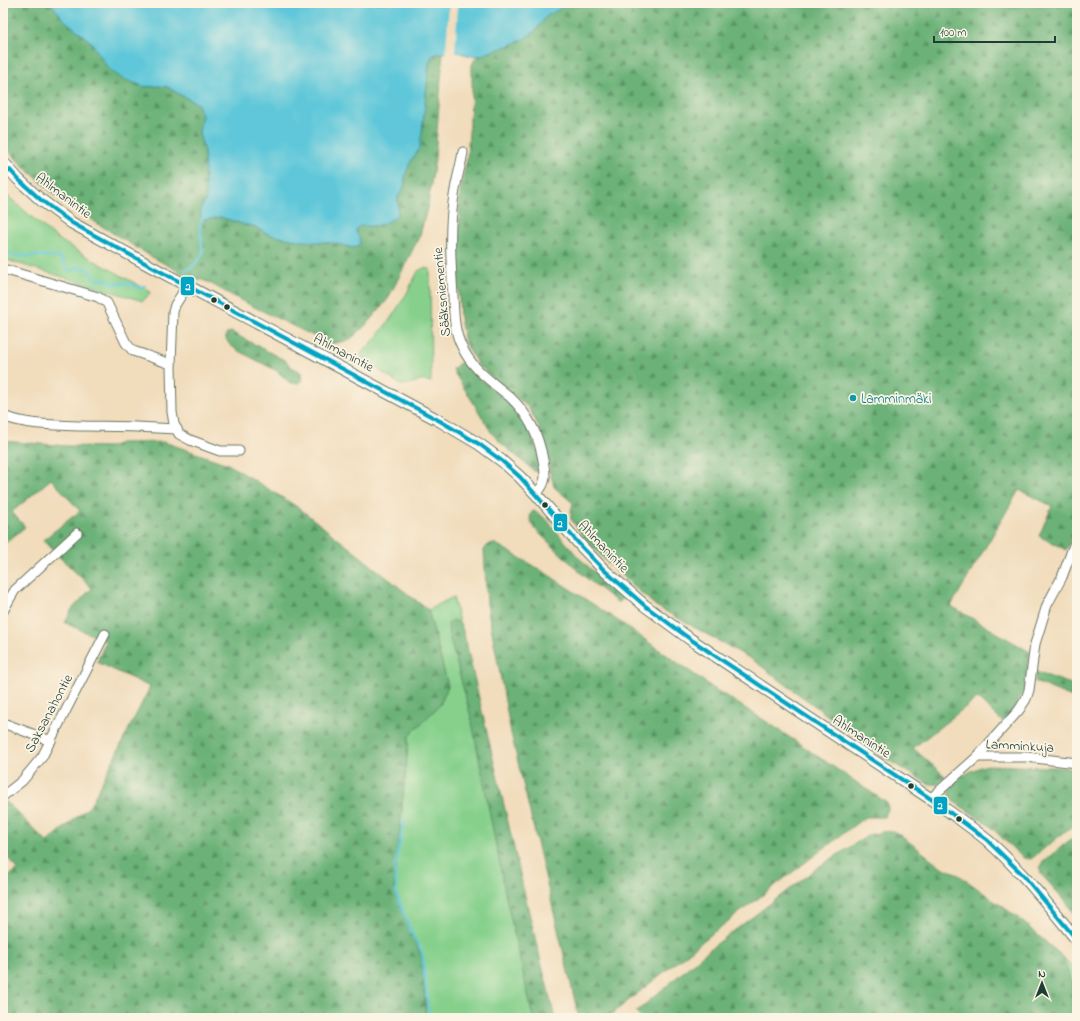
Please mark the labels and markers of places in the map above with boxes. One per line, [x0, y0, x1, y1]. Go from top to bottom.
unlabelled marker [209, 295, 219, 305]
unlabelled marker [222, 302, 232, 312]
place label: Lamminmäki [861, 389, 932, 410]
marker: Lamminmäki [848, 393, 858, 403]
unlabelled marker [540, 500, 550, 510]
unlabelled marker [906, 781, 916, 791]
unlabelled marker [954, 814, 964, 824]

